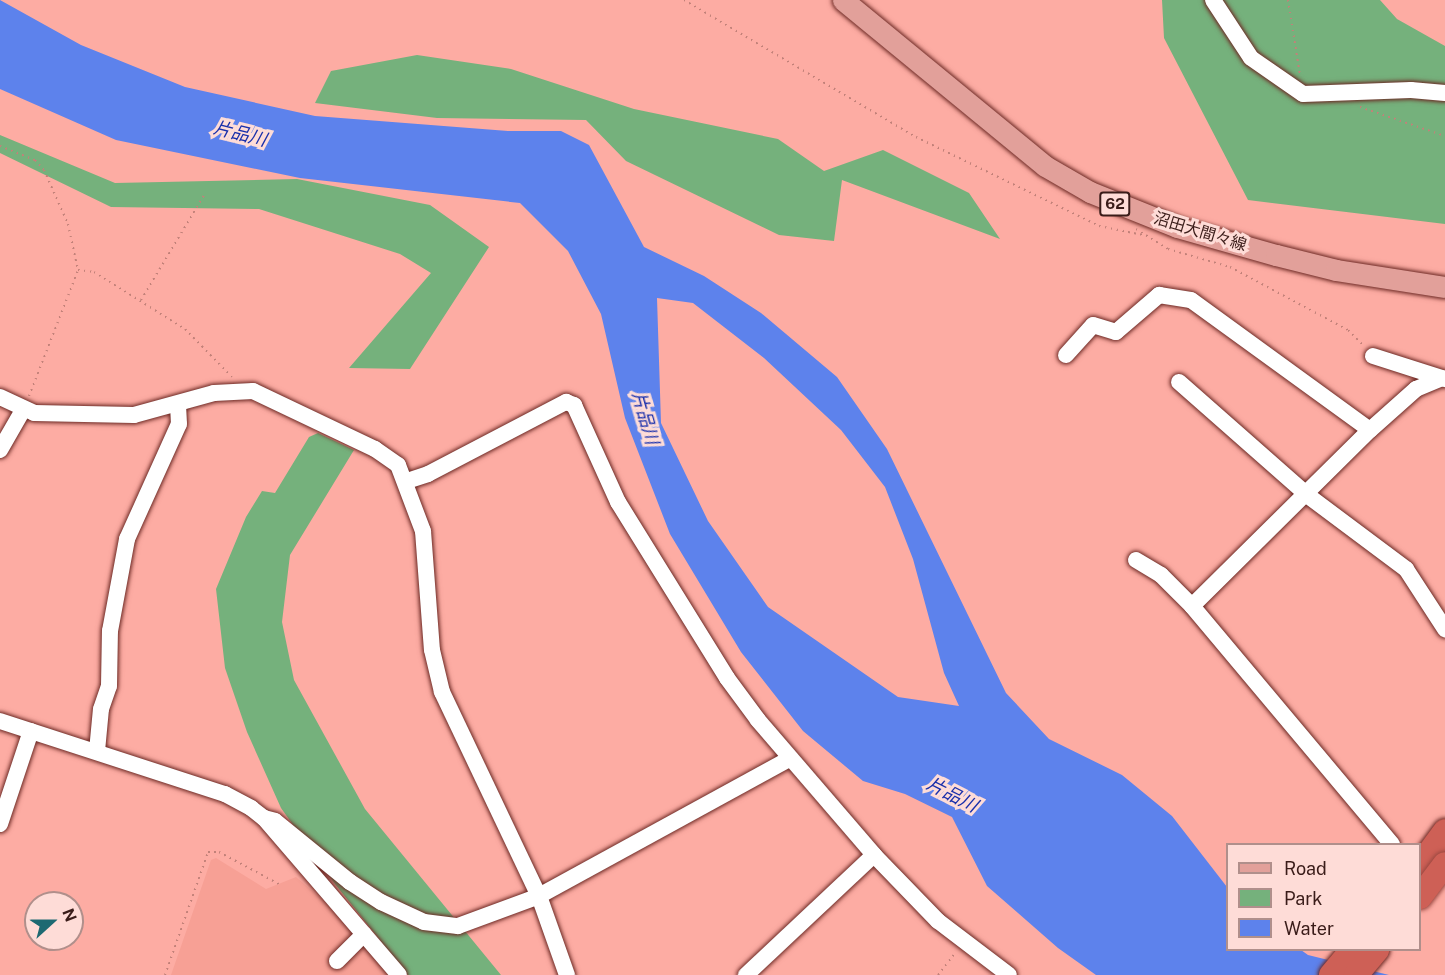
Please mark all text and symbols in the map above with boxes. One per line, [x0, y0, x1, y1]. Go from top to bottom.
water label: 片品川 [211, 117, 269, 151]
road number: 62 [1098, 192, 1132, 216]
street label: 沼田大間々線 [1151, 209, 1249, 255]
water label: 片品川 [627, 389, 663, 447]
water label: 片品川 [923, 773, 981, 817]
legend [1226, 843, 1421, 951]
text: Road [1284, 858, 1327, 879]
text: Park [1284, 888, 1322, 909]
north arrow [24, 891, 84, 951]
text: N [58, 906, 81, 924]
text: Water [1284, 918, 1334, 939]

